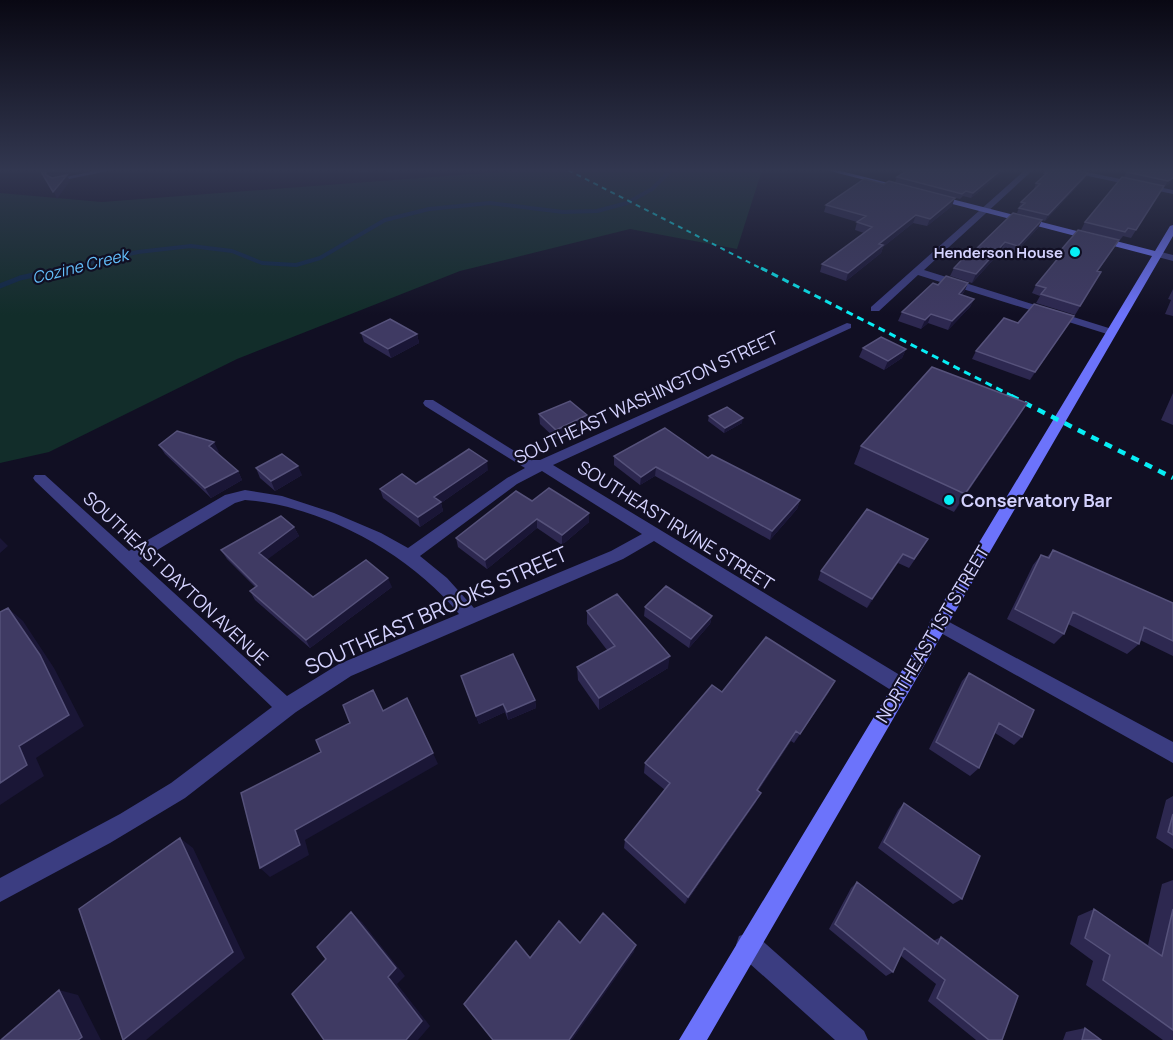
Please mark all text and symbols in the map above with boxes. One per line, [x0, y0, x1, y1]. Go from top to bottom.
place label: Henderson House [934, 242, 1063, 263]
water label: Cozine Creek [30, 243, 132, 289]
marker: Henderson House [1068, 245, 1082, 259]
street label: SOUTHEAST WASHINGTON STREET [510, 325, 782, 469]
street label: SOUTHEAST IRVINE STREET [573, 455, 779, 596]
street label: SOUTHEAST DAYTON AVENUE [78, 486, 274, 670]
place label: Conservatory Bar [961, 488, 1112, 512]
marker: Conservatory Bar [942, 493, 956, 507]
street label: SOUTHEAST BROOKS STREET [300, 539, 572, 681]
street label: NORTHEAST 1ST STREET [870, 541, 995, 727]

